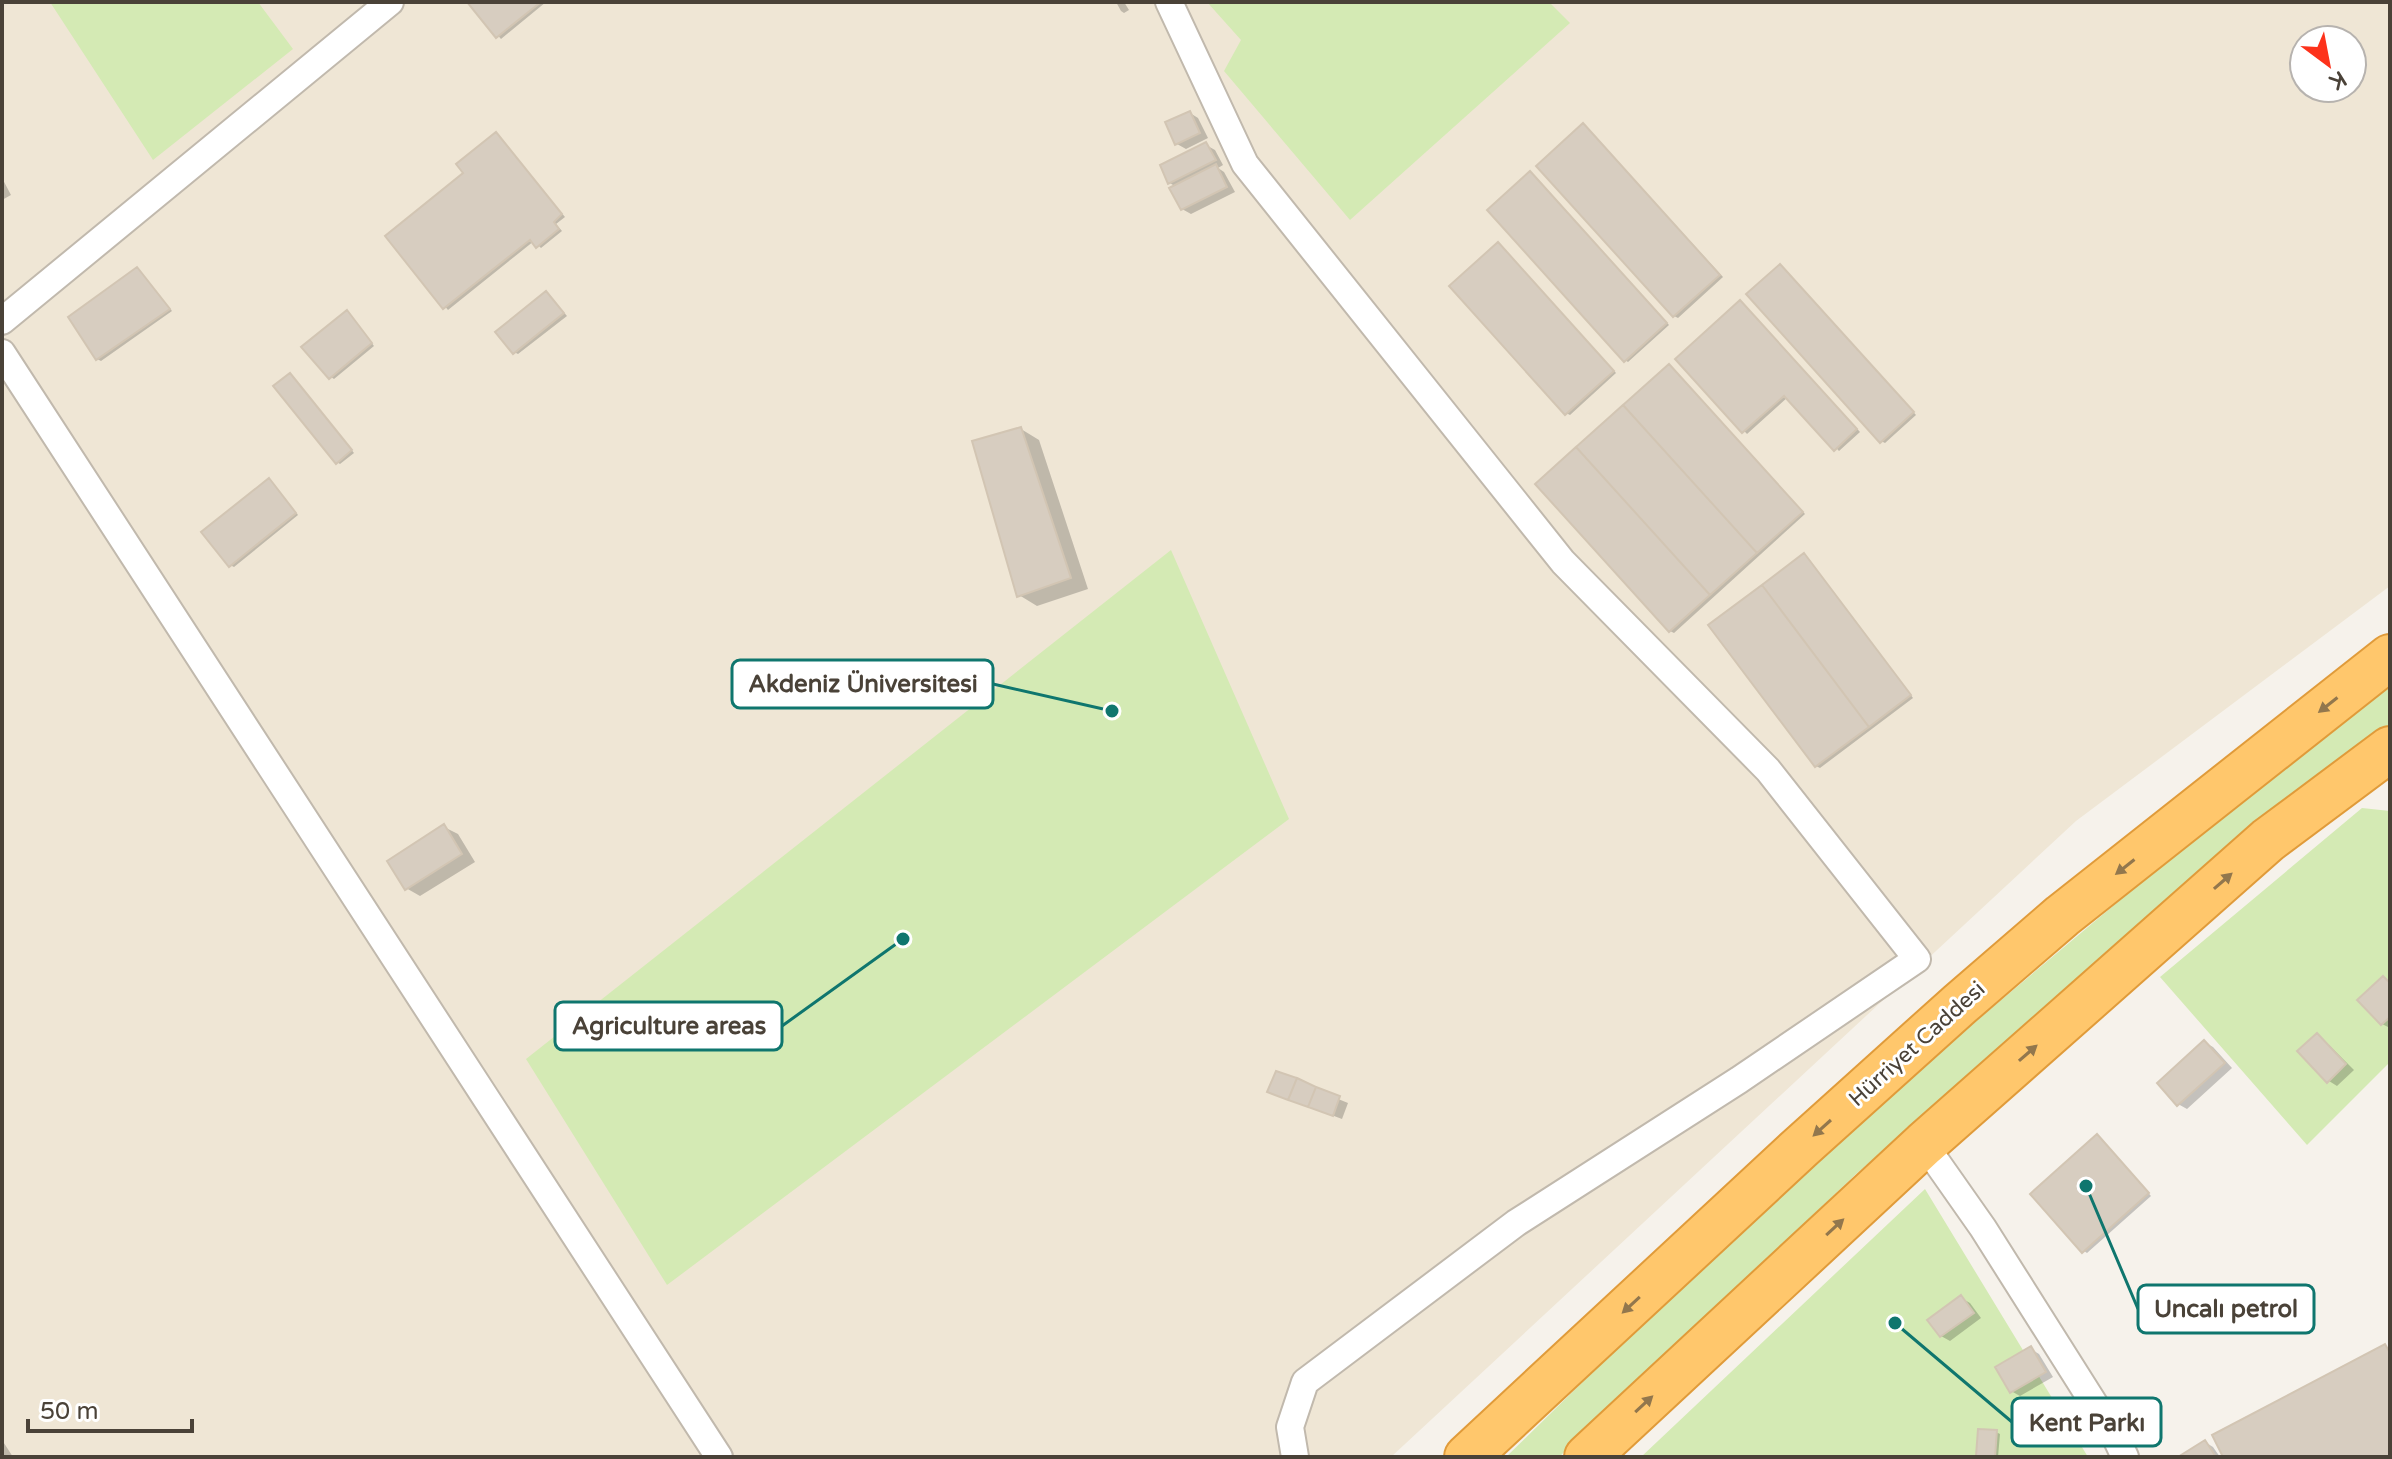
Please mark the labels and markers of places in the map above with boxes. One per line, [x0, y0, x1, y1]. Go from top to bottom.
callout: Akdeniz Üniversitesi [732, 660, 993, 708]
callout: Agriculture areas [555, 1002, 782, 1050]
callout: Uncalı petrol [2138, 1285, 2314, 1333]
callout: Kent Parkı [2012, 1398, 2161, 1446]

